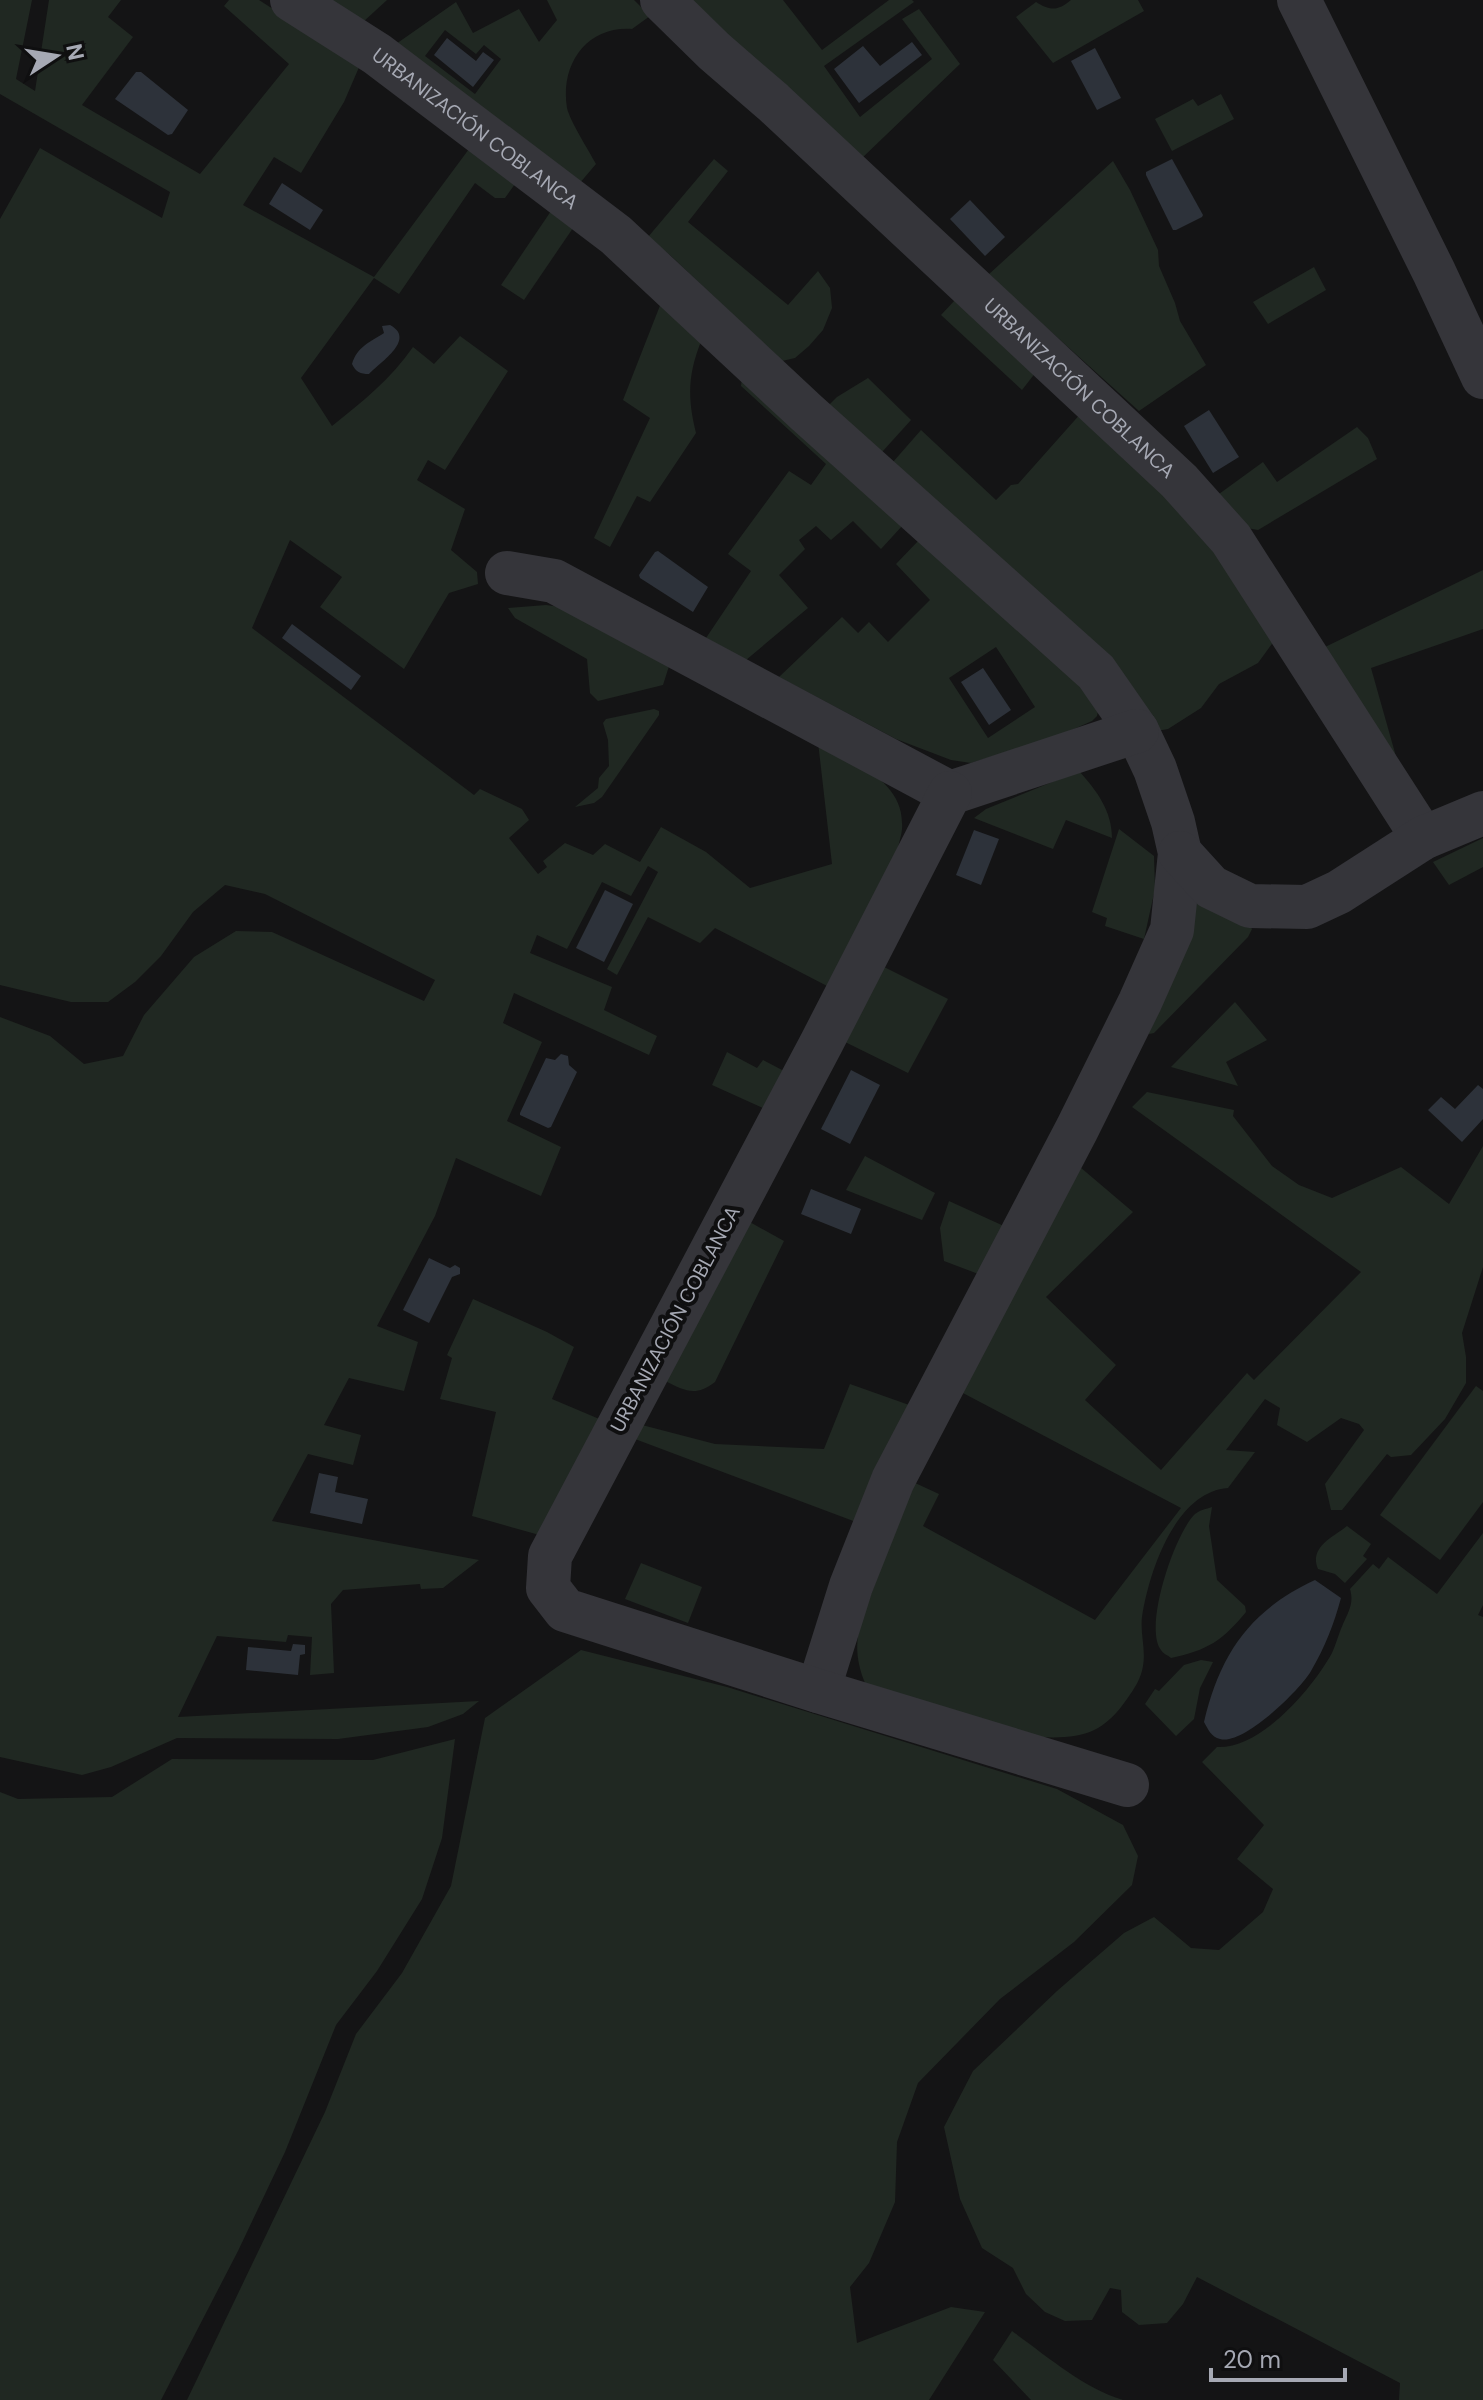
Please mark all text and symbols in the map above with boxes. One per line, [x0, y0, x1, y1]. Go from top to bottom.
north arrow [16, 16, 96, 96]
text: N [59, 41, 91, 63]
street label: URBANIZACIÓN COBLANCA [367, 42, 584, 215]
street label: URBANIZACIÓN COBLANCA [978, 292, 1181, 484]
street label: URBANIZACIÓN COBLANCA [604, 1202, 746, 1436]
scale bar [1211, 2332, 1345, 2382]
text: 20 m [1223, 2344, 1281, 2375]

